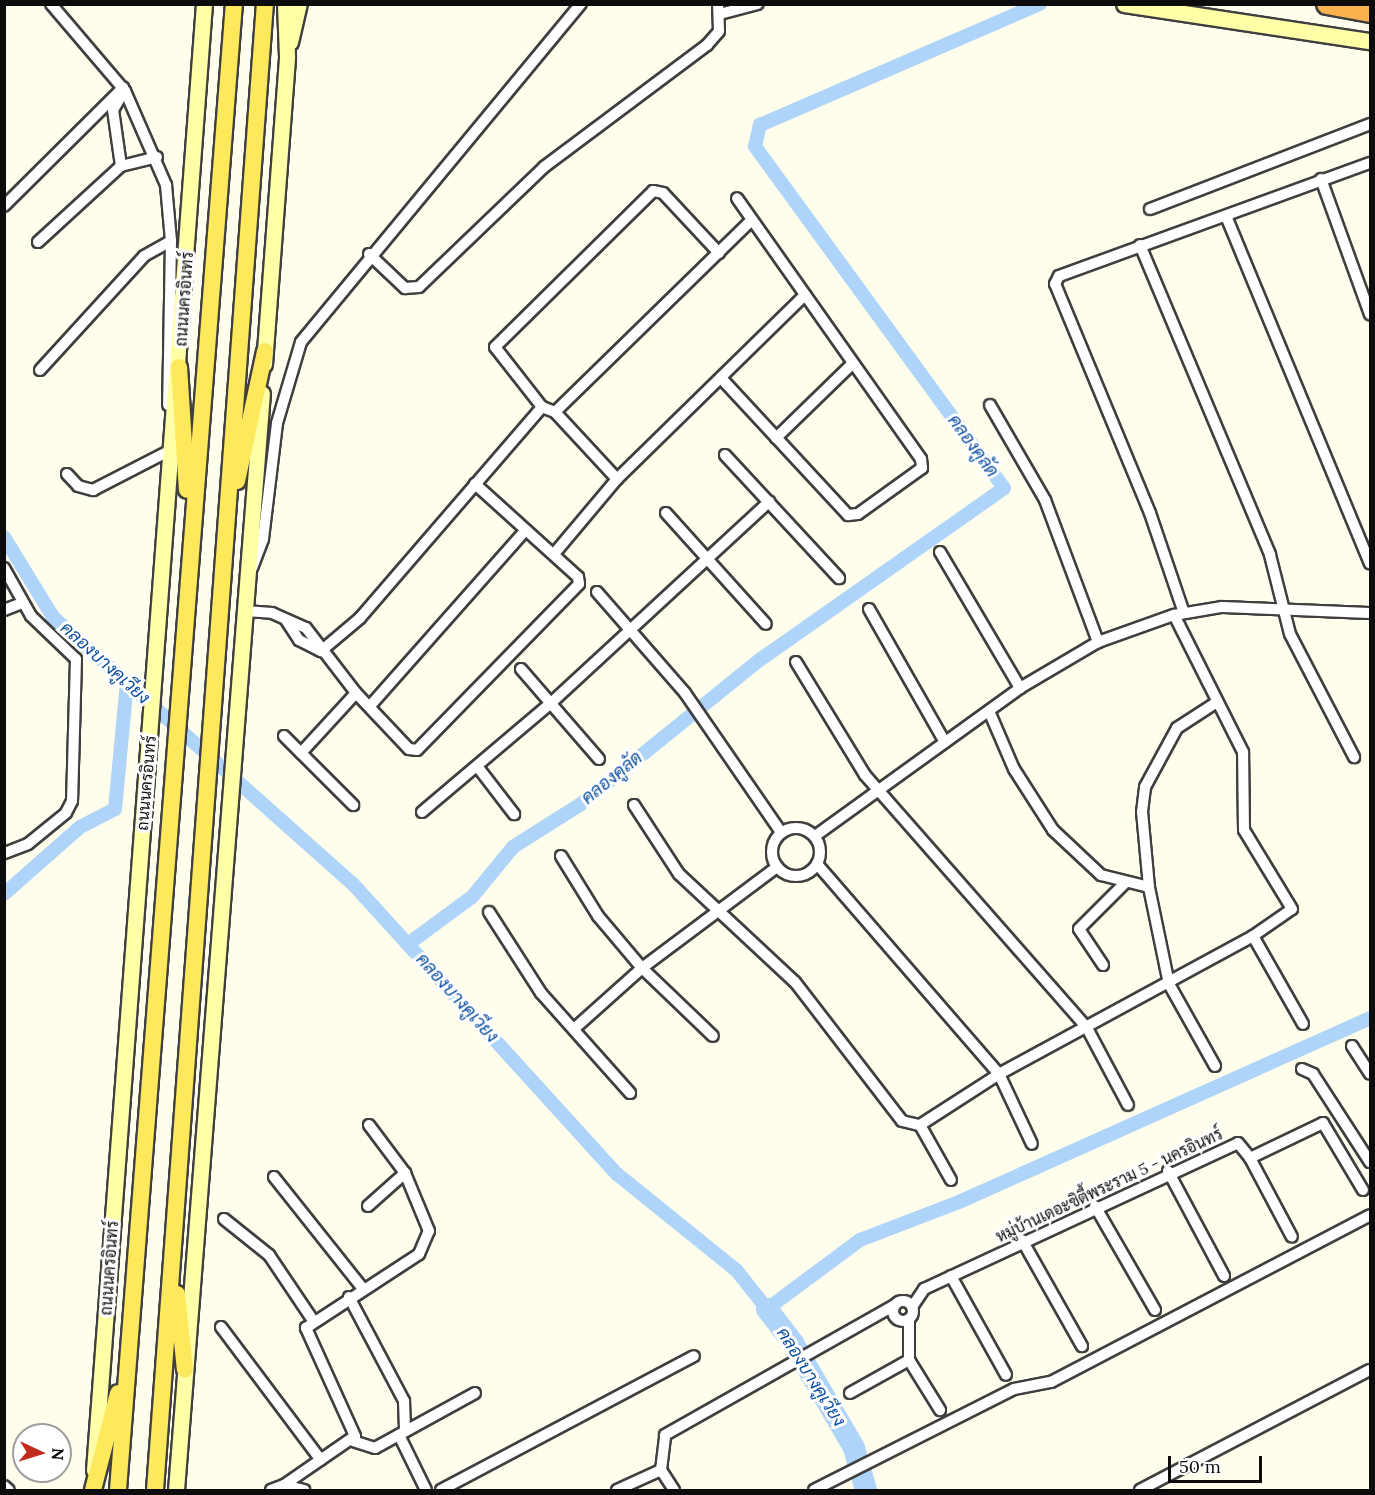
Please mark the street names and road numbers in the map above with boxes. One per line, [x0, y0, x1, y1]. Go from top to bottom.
street label: ถนนนครอินทร์ [171, 251, 197, 347]
street label: ถนนนครอินทร์ [132, 735, 160, 831]
street label: หมู่บ้านเดอะซิตี้พระราม 5 - นครอินทร์ [993, 1124, 1225, 1246]
street label: ถนนนครอินทร์ [96, 1220, 122, 1316]

